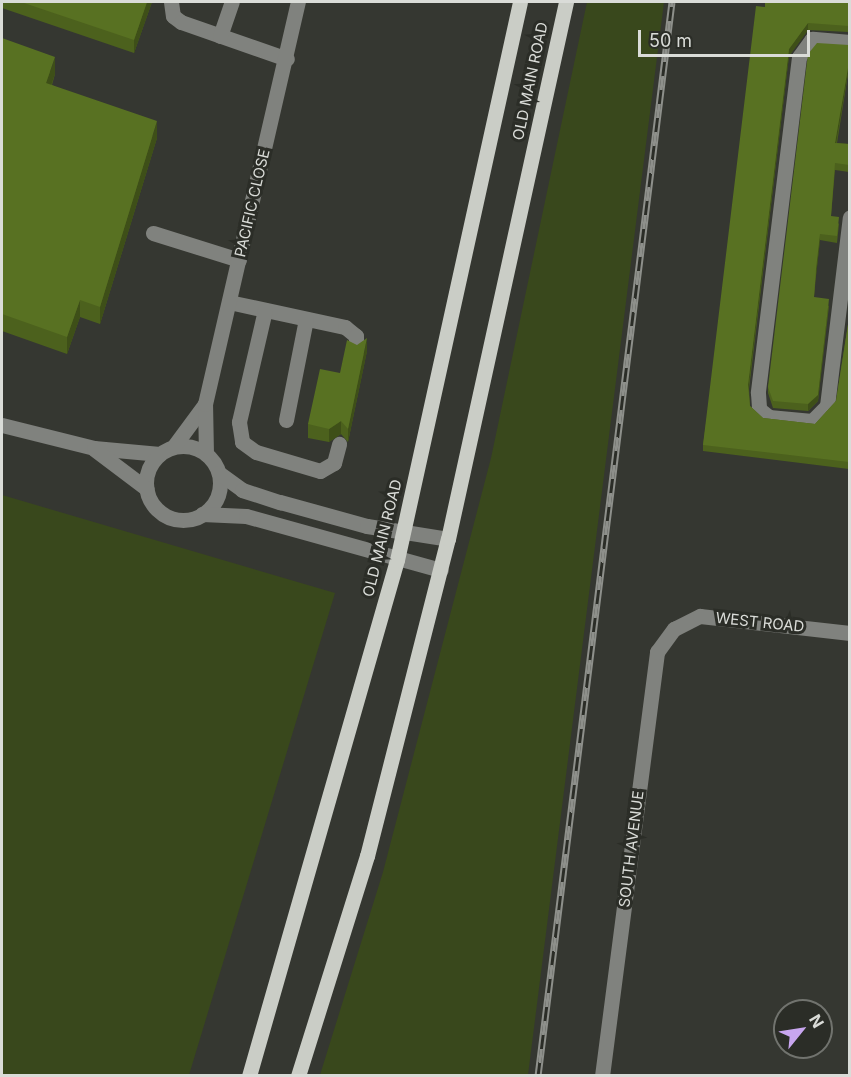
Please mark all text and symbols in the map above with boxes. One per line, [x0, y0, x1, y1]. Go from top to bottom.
scale bar [641, 18, 814, 56]
street label: OLD MAIN ROAD [509, 20, 551, 142]
text: 50 m [649, 30, 692, 51]
street label: PACIFIC CLOSE [231, 147, 273, 259]
street label: OLD MAIN ROAD [359, 477, 405, 599]
street label: WEST ROAD [715, 608, 805, 636]
street label: SOUTH AVENUE [615, 790, 647, 908]
north arrow [773, 999, 833, 1059]
text: N [805, 1011, 829, 1031]

